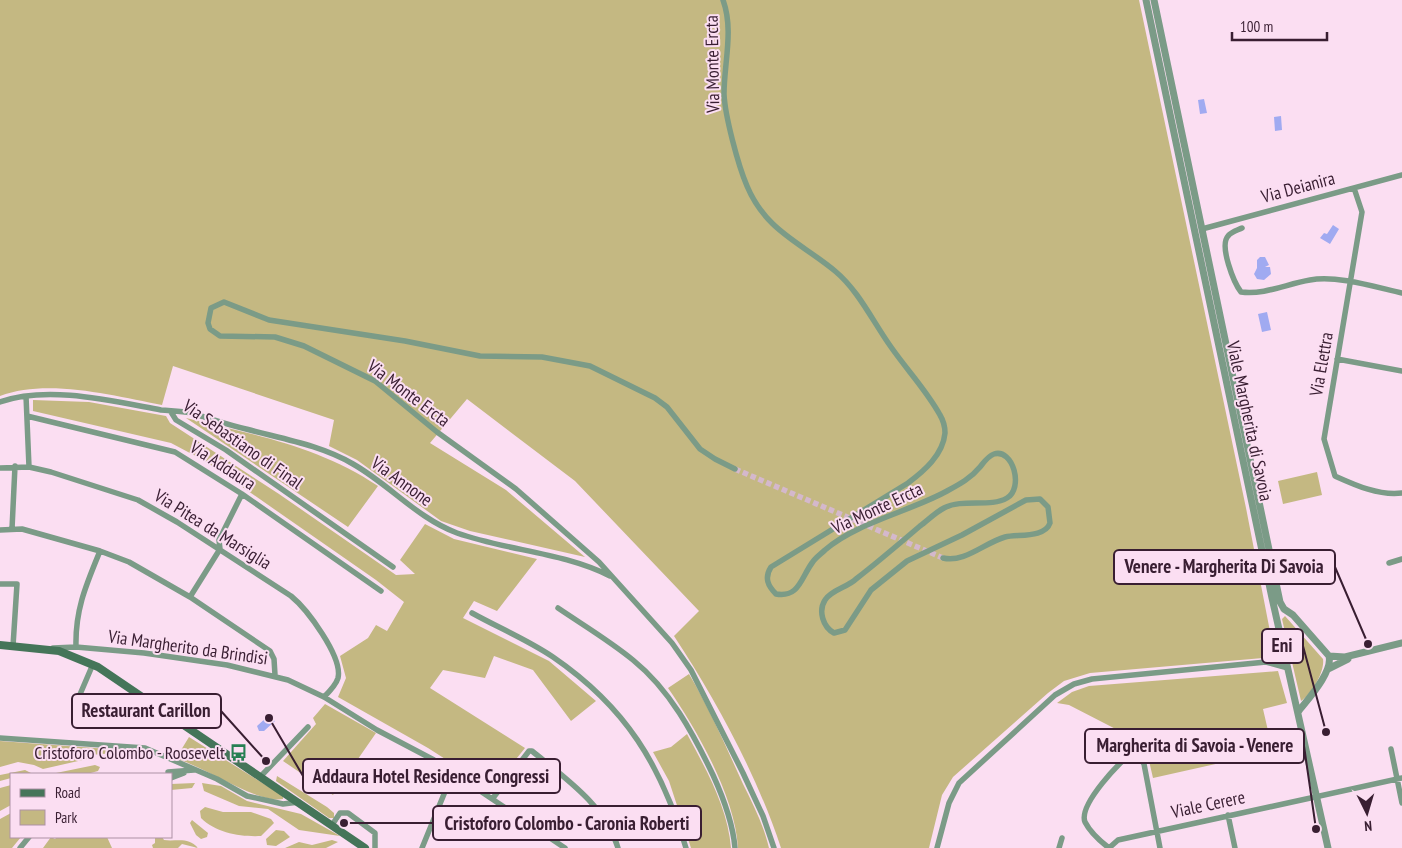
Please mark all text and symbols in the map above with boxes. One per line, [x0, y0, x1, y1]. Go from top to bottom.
scale bar [1232, 10, 1327, 42]
street label: Via Monte Ercta [700, 15, 724, 114]
text: 100 m [1240, 17, 1273, 36]
street label: Via Deianira [1258, 166, 1337, 208]
street label: Via Elettra [1304, 330, 1338, 399]
street label: Viale Margherita di Savoia [1222, 338, 1278, 503]
street label: Via Monte Ercta [362, 354, 455, 432]
street label: Via Sebastiano di Final [178, 394, 308, 494]
street label: Via Addaura [185, 435, 260, 495]
street label: Via Annone [366, 450, 437, 511]
street label: Via Monte Ercta [827, 477, 926, 539]
street label: Via Pitea da Marsiglia [149, 483, 276, 574]
callout: Venere - Margherita Di Savoia [1114, 550, 1335, 584]
text: Venere - Margherita Di Savoia [1123, 554, 1324, 578]
street label: Via Margherito da Brindisi [106, 624, 269, 670]
callout: Eni [1262, 629, 1303, 663]
text: Eni [1272, 633, 1292, 657]
callout: Restaurant Carillon [72, 694, 221, 728]
text: Restaurant Carillon [81, 698, 211, 722]
callout: Margherita di Savoia - Venere [1085, 729, 1304, 763]
text: Margherita di Savoia - Venere [1097, 733, 1293, 757]
place label: Cristoforo Colombo - Roosevelt [34, 741, 225, 764]
bus stop icon: Cristoforo Colombo - Roosevelt [229, 742, 249, 762]
callout: Addaura Hotel Residence Congressi [303, 759, 560, 793]
text: Addaura Hotel Residence Congressi [312, 764, 549, 788]
legend [10, 773, 172, 838]
text: Road [55, 783, 81, 802]
street label: Viale Cerere [1168, 785, 1247, 823]
north arrow [1342, 788, 1392, 838]
callout: Cristoforo Colombo - Caronia Roberti [433, 806, 701, 840]
text: Park [55, 808, 77, 827]
text: Cristoforo Colombo - Caronia Roberti [445, 811, 689, 835]
text: N [1364, 817, 1373, 835]

